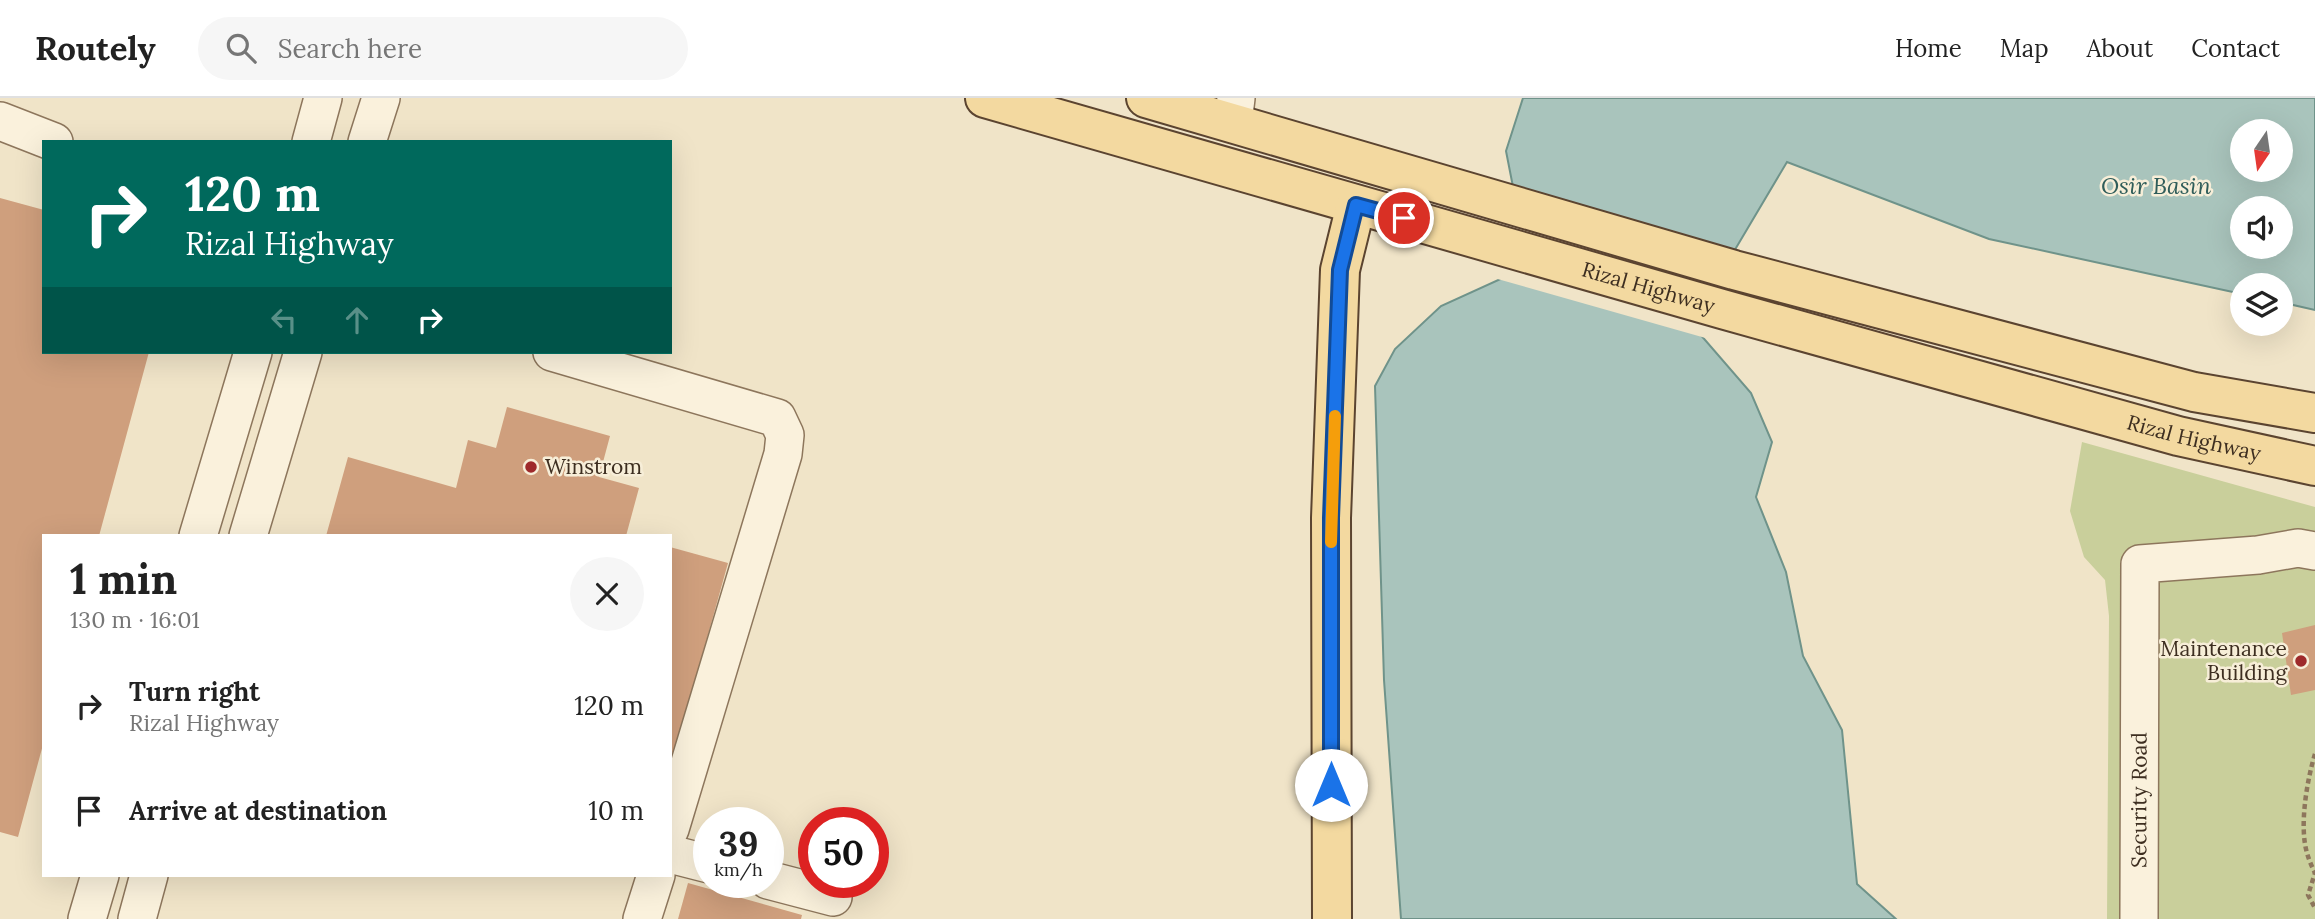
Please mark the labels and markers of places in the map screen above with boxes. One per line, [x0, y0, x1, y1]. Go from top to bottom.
pin [1374, 188, 1434, 248]
place label: Winstrom [545, 453, 642, 480]
marker: Winstrom [523, 459, 539, 475]
place label: Maintenance Building [2160, 635, 2287, 686]
marker: Maintenance Building [2293, 653, 2309, 669]

